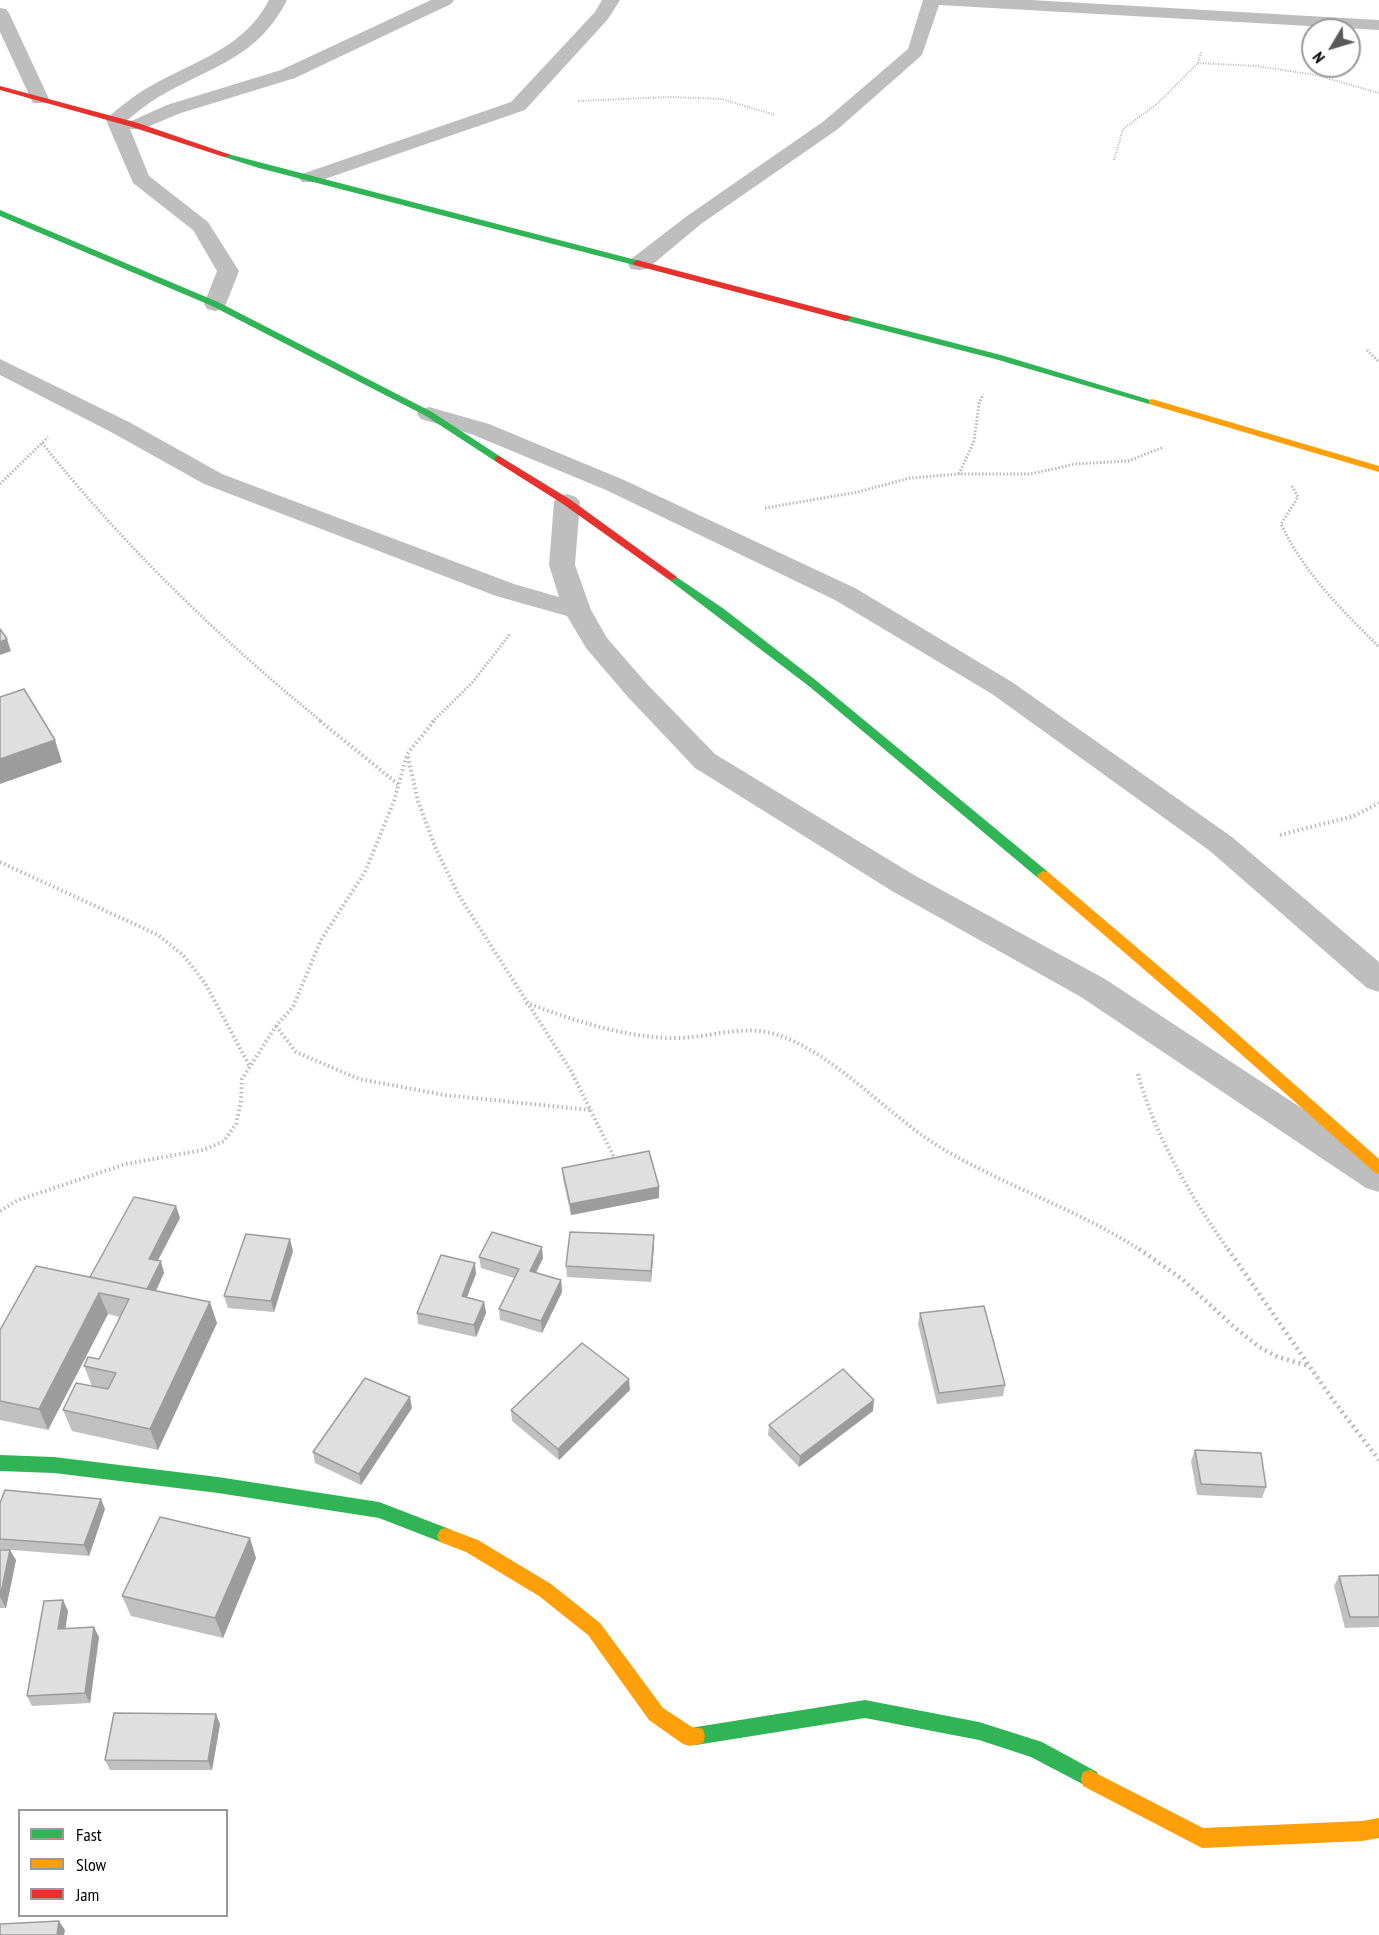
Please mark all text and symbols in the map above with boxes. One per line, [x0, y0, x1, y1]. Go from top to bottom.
north arrow [1301, 18, 1361, 78]
text: N [1308, 48, 1329, 67]
legend [18, 1809, 228, 1917]
text: Fast [76, 1823, 102, 1846]
text: Slow [76, 1853, 106, 1876]
text: Jam [76, 1883, 99, 1906]

